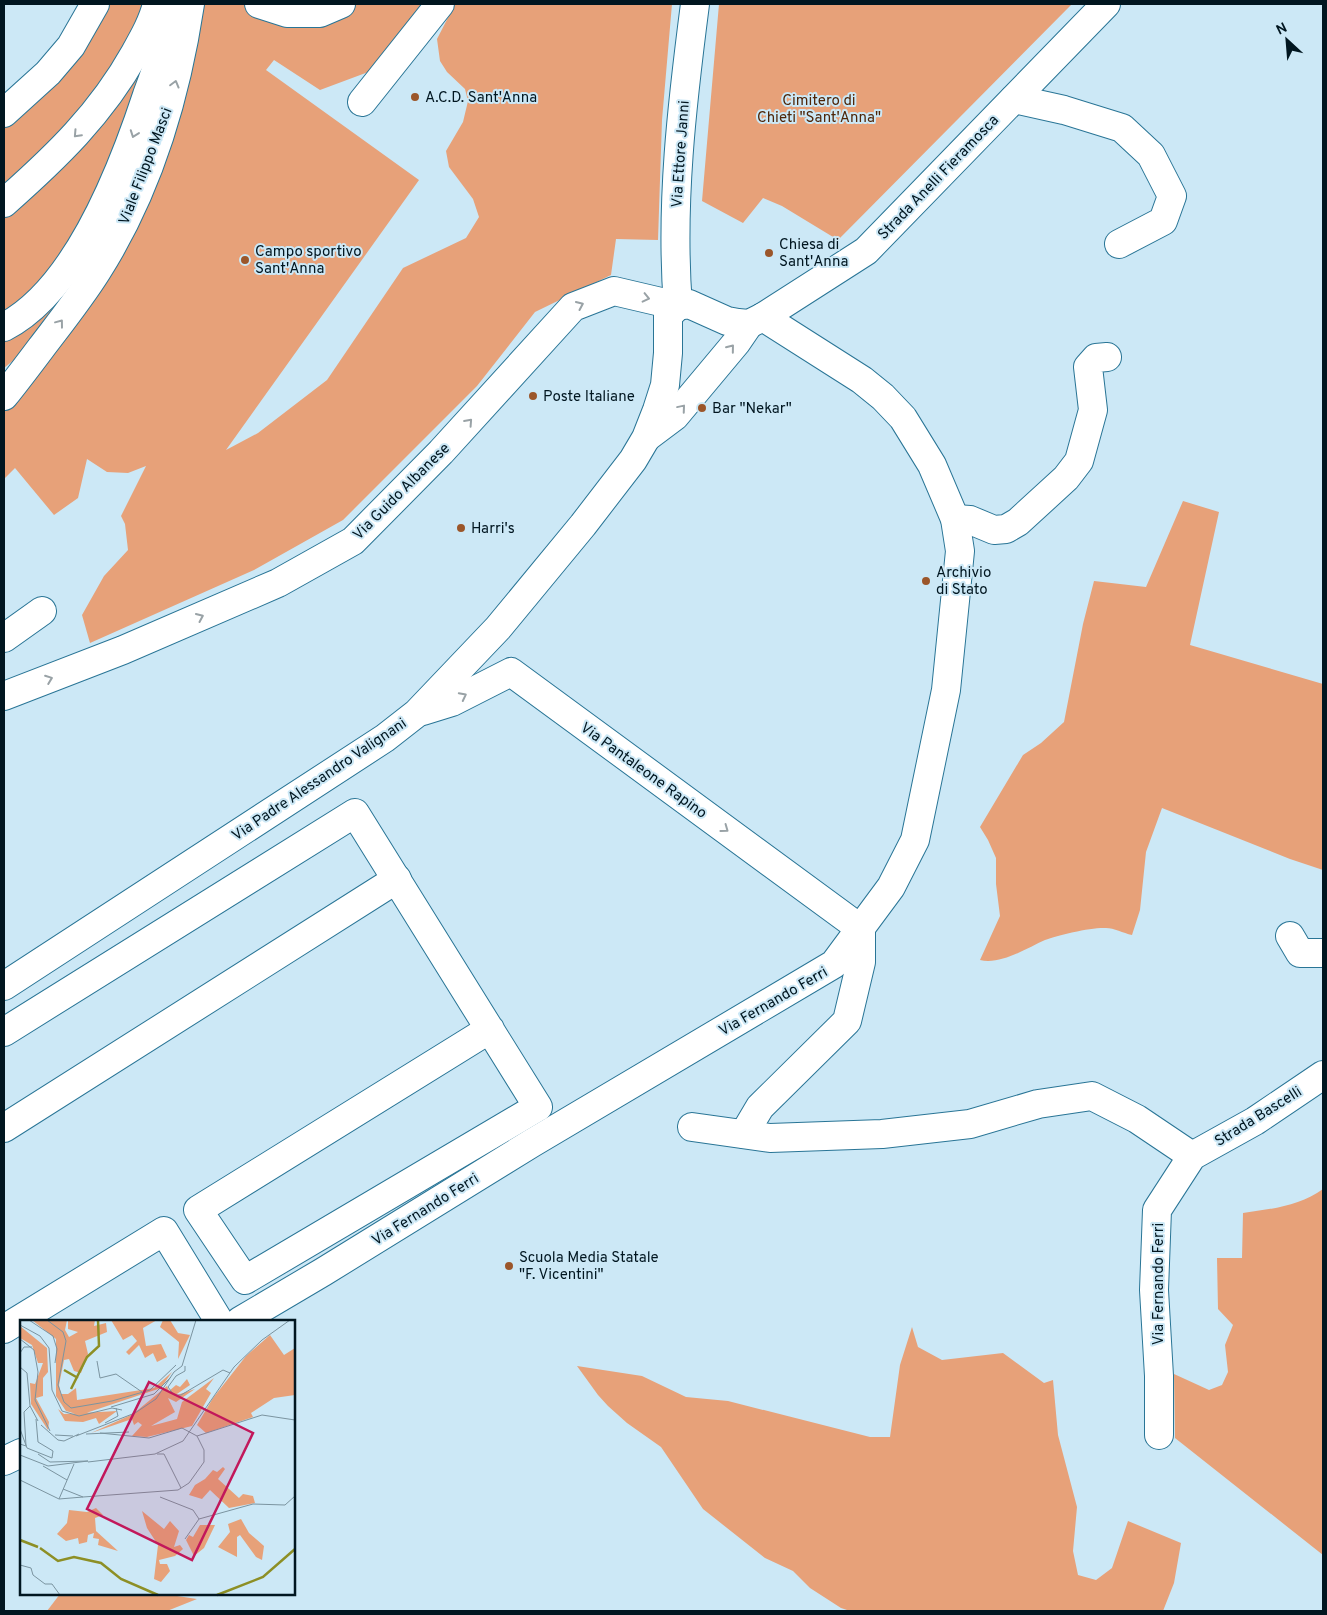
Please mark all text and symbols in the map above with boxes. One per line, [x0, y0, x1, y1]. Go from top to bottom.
north arrow [1262, 15, 1312, 65]
text: N [1274, 20, 1290, 40]
one-way arrow [169, 80, 180, 89]
place label: A.C.D. Sant'Anna [425, 89, 537, 108]
marker: A.C.D. Sant'Anna [409, 91, 421, 103]
park label: Cimitero di Chieti "Sant'Anna" [757, 92, 881, 128]
street label: Via Ettore Janni [668, 100, 695, 208]
street label: Viale Filippo Masci [115, 105, 177, 228]
street label: Strada Anelli Fieramosca [874, 112, 1004, 244]
one-way arrow [74, 128, 83, 137]
one-way arrow [130, 130, 140, 138]
place label: Chiesa di Sant'Anna [779, 236, 848, 272]
place label: Campo sportivo Sant'Anna [255, 243, 362, 279]
marker: Chiesa di Sant'Anna [763, 247, 775, 259]
marker: Campo sportivo Sant'Anna [239, 254, 251, 266]
one-way arrow [642, 292, 650, 303]
one-way arrow [575, 300, 584, 311]
one-way arrow [54, 319, 63, 329]
one-way arrow [726, 345, 735, 354]
place label: Poste Italiane [543, 388, 635, 407]
marker: Poste Italiane [527, 390, 539, 402]
place label: Bar "Nekar" [712, 400, 792, 419]
marker: Bar "Nekar" [696, 402, 708, 414]
one-way arrow [676, 405, 685, 414]
one-way arrow [463, 418, 472, 427]
street label: Via Guido Albanese [349, 439, 455, 545]
place label: Harri's [471, 520, 515, 539]
marker: Harri's [455, 522, 467, 534]
place label: Archivio di Stato [936, 564, 991, 600]
marker: Archivio di Stato [920, 575, 932, 587]
one-way arrow [195, 613, 204, 623]
one-way arrow [44, 675, 53, 685]
one-way arrow [457, 692, 466, 702]
street label: Via Padre Alessandro Valignani [229, 715, 411, 846]
street label: Via Pantaleone Rapino [576, 719, 710, 824]
one-way arrow [719, 823, 729, 832]
street label: Via Fernando Ferri [716, 963, 832, 1041]
street label: Strada Bascelli [1212, 1083, 1306, 1152]
street label: Via Fernando Ferri [369, 1170, 483, 1251]
street label: Via Fernando Ferri [1150, 1223, 1169, 1345]
place label: Scuola Media Statale "F. Vicentini" [519, 1249, 659, 1285]
marker: Scuola Media Statale "F. Vicentini" [503, 1260, 515, 1272]
inset map [20, 1320, 295, 1595]

